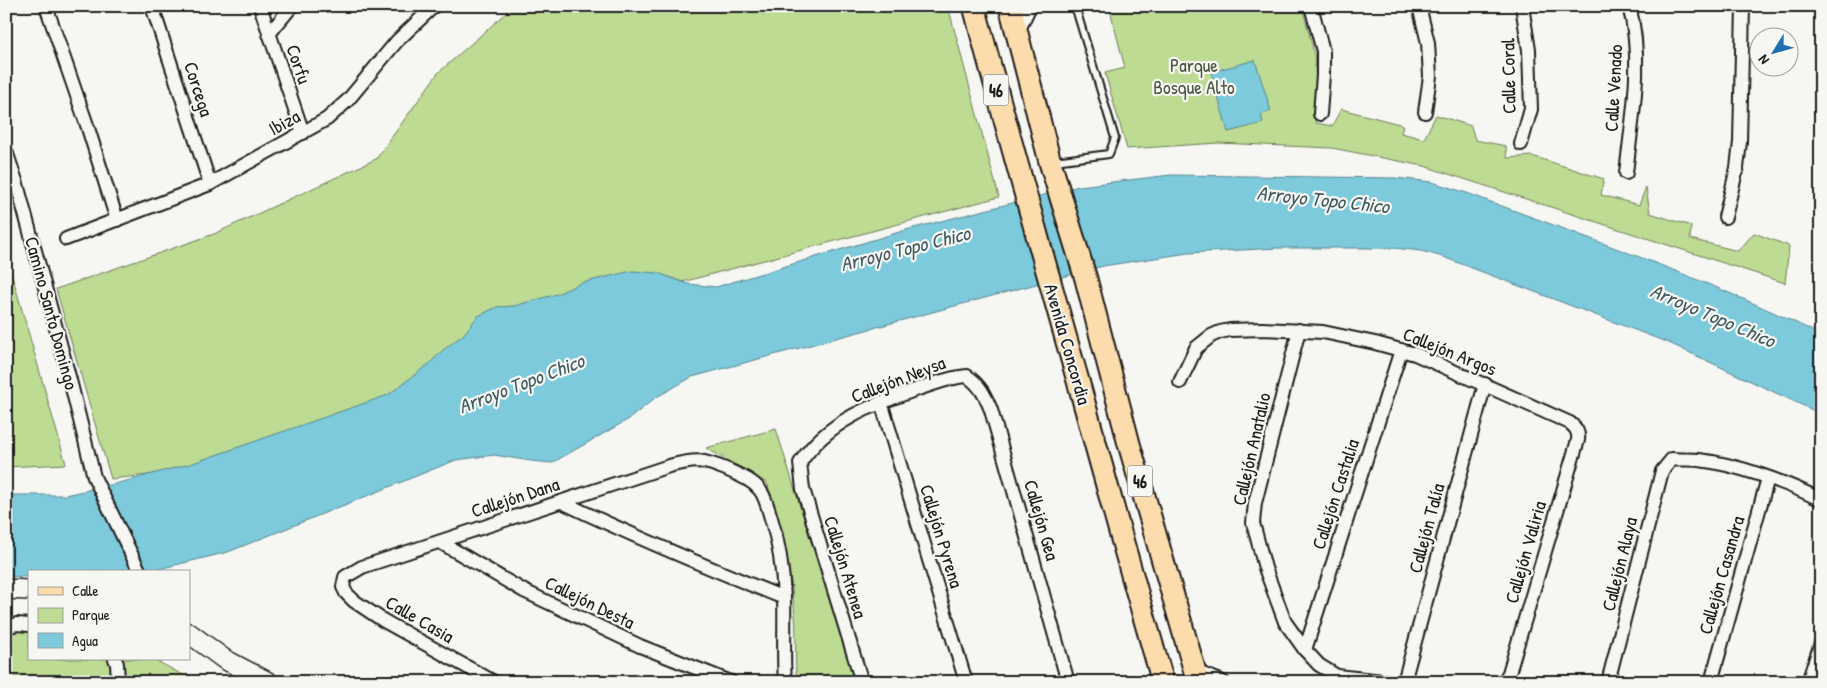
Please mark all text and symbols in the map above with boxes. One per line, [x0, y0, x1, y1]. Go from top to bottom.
north arrow [1750, 28, 1800, 78]
street label: Calle Coral [1494, 37, 1522, 114]
street label: Corfu [280, 41, 318, 87]
street label: Calle Venado [1598, 43, 1628, 132]
text: N [1753, 51, 1773, 69]
park label: Parque Bosque Alto [1153, 52, 1235, 100]
street label: Corcega [178, 58, 220, 120]
road number: 46 [984, 74, 1008, 106]
street label: Ibiza [264, 103, 305, 141]
water label: Arroyo Topo Chico [1256, 179, 1392, 221]
water label: Arroyo Topo Chico [837, 218, 975, 278]
street label: Camino Santo Domingo [19, 234, 85, 393]
water label: Arroyo Topo Chico [1646, 277, 1781, 355]
street label: Avenida Concordia [1038, 281, 1098, 408]
street label: Callejón Argos [1399, 320, 1501, 382]
water label: Arroyo Topo Chico [454, 346, 590, 420]
street label: Callejón Neysa [847, 349, 949, 409]
street label: Callejón Anatalio [1225, 390, 1277, 508]
street label: Callejón Castalia [1305, 435, 1365, 553]
road number: 46 [1128, 466, 1152, 496]
street label: Callejón Dana [468, 470, 563, 523]
street label: Callejón Gea [1018, 477, 1066, 564]
street label: Callejón Talía [1402, 480, 1451, 576]
street label: Callejón Pyrena [914, 481, 970, 591]
street label: Callejón Valiria [1498, 497, 1552, 606]
street label: Callejón Casandra [1692, 512, 1750, 637]
street label: Callejón Atenea [818, 513, 874, 622]
street label: Callejón Alaya [1595, 514, 1643, 614]
street label: Callejón Desta [541, 569, 640, 635]
legend [28, 570, 190, 660]
text: Calle [72, 580, 99, 601]
street label: Calle Casia [381, 589, 459, 649]
text: Parque [72, 604, 110, 625]
text: Agua [72, 630, 98, 651]

